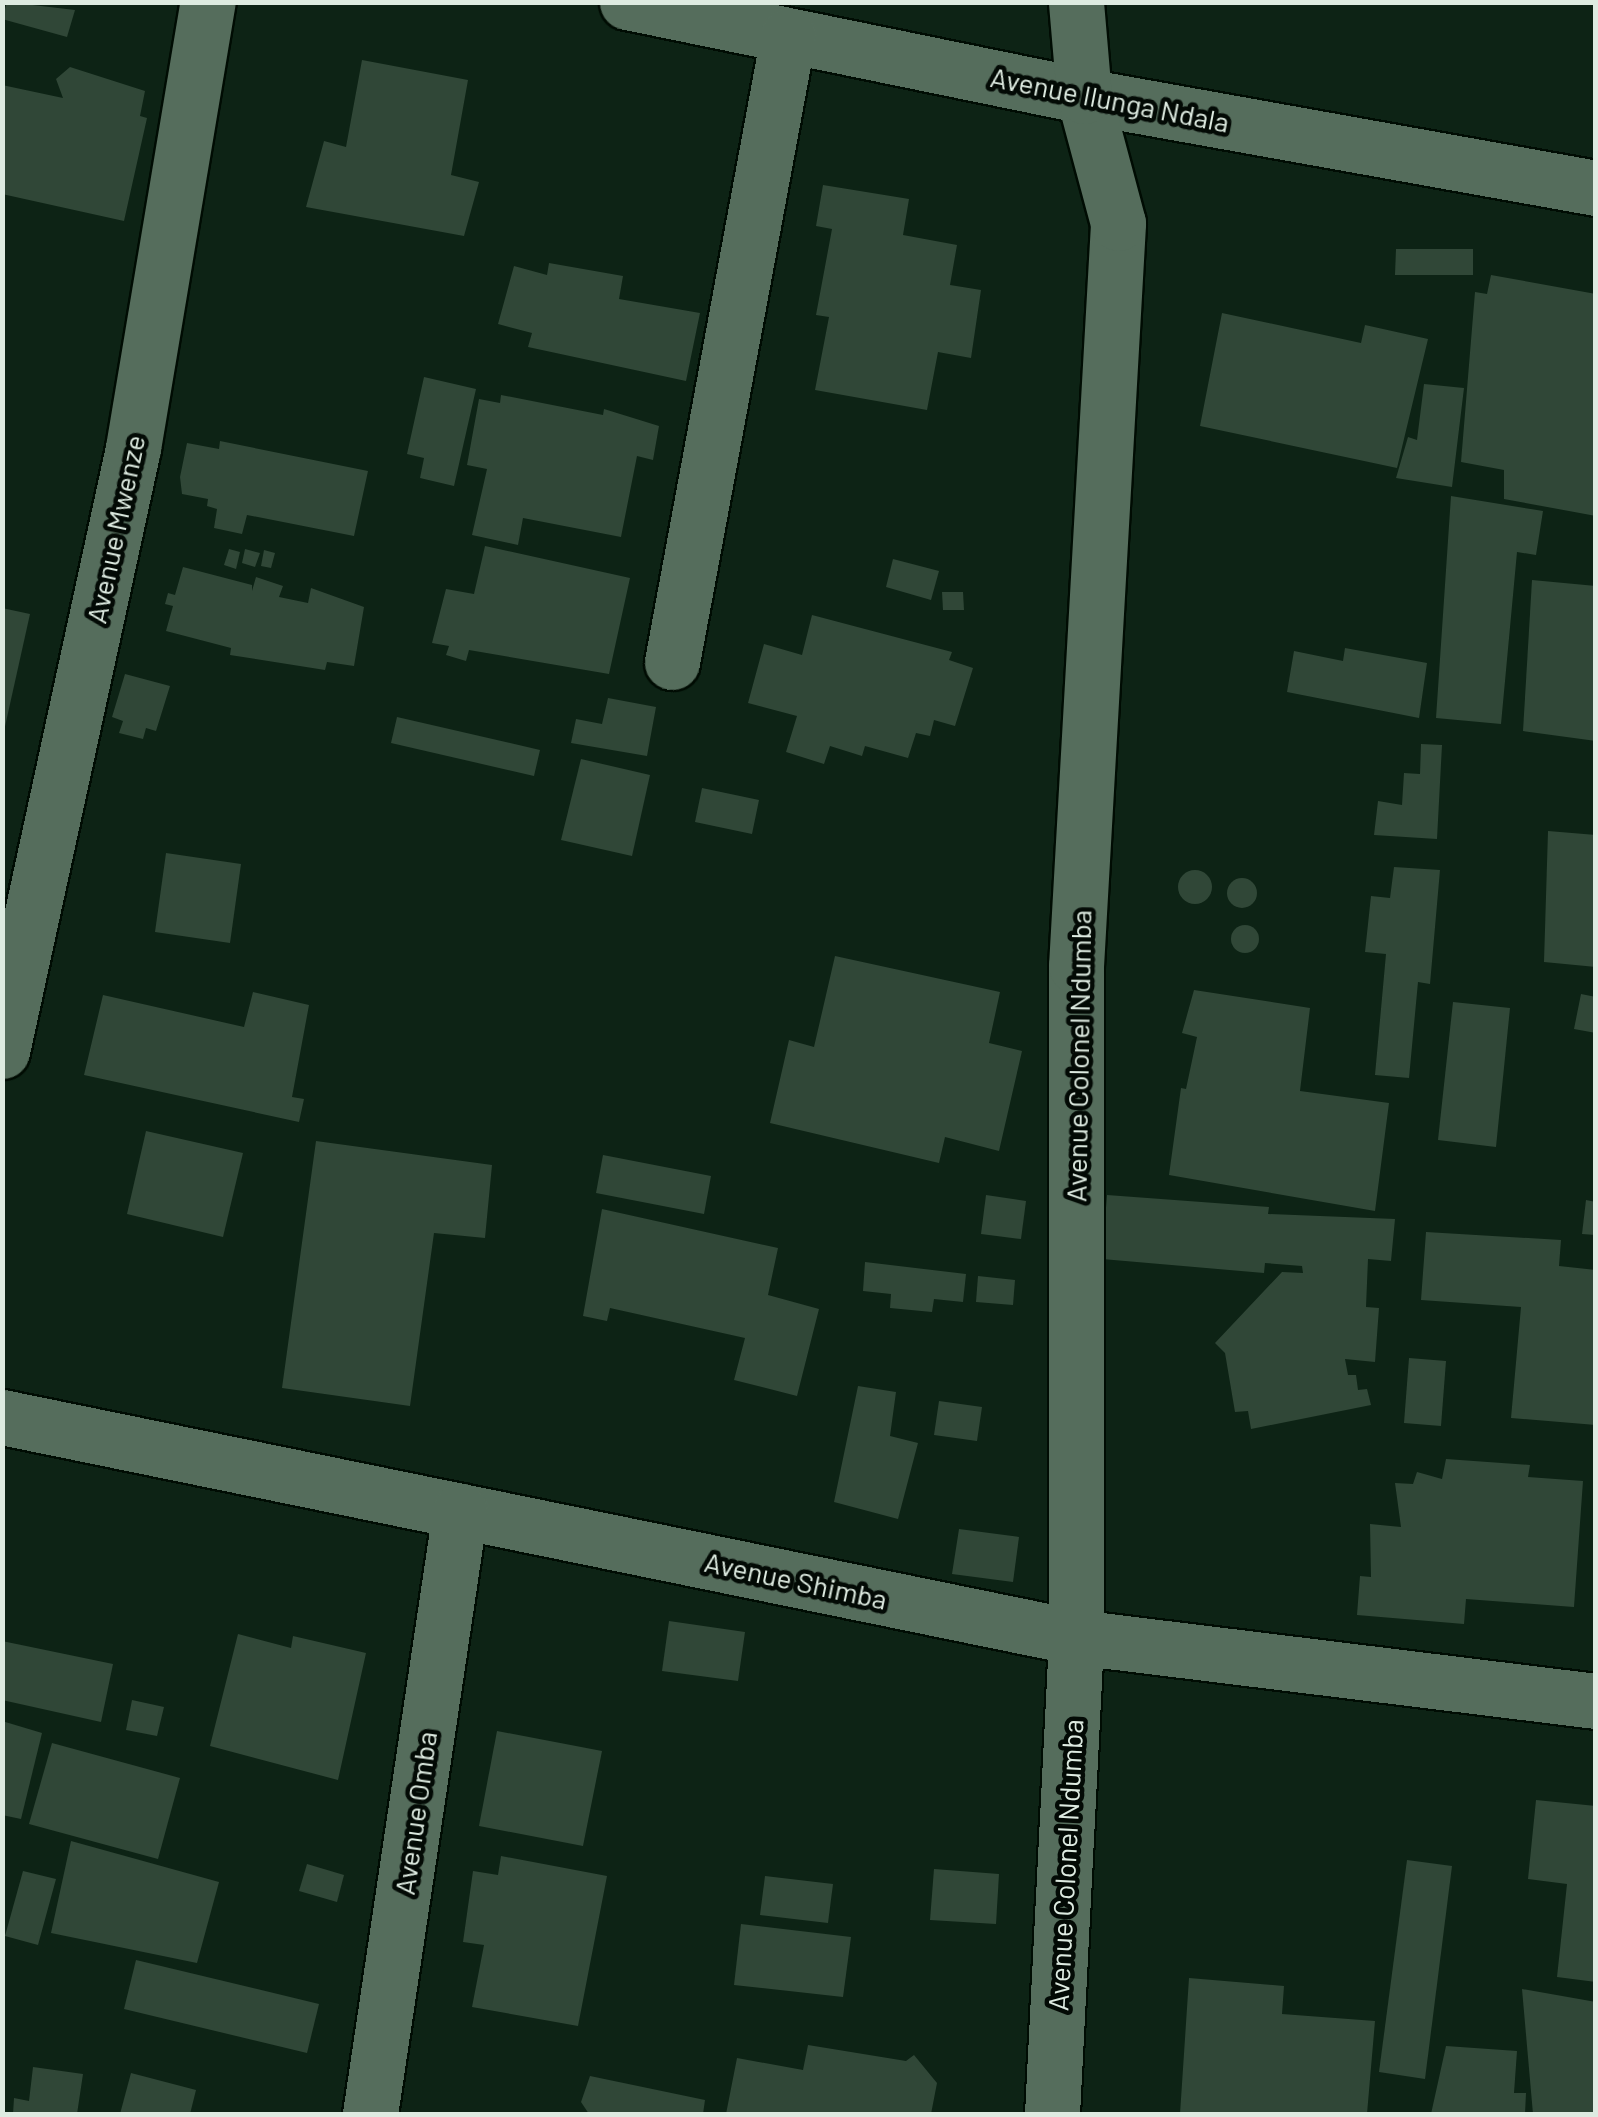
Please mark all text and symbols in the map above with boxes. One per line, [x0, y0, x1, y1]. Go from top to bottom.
street label: Avenue Ilunga Ndala [988, 59, 1232, 139]
street label: Avenue Mwenze [79, 432, 151, 626]
street label: Avenue Colonel Ndumba [1059, 910, 1097, 1202]
street label: Avenue Shimba [702, 1544, 890, 1616]
street label: Avenue Colonel Ndumba [1041, 1718, 1089, 2012]
street label: Avenue Omba [387, 1729, 443, 1897]

